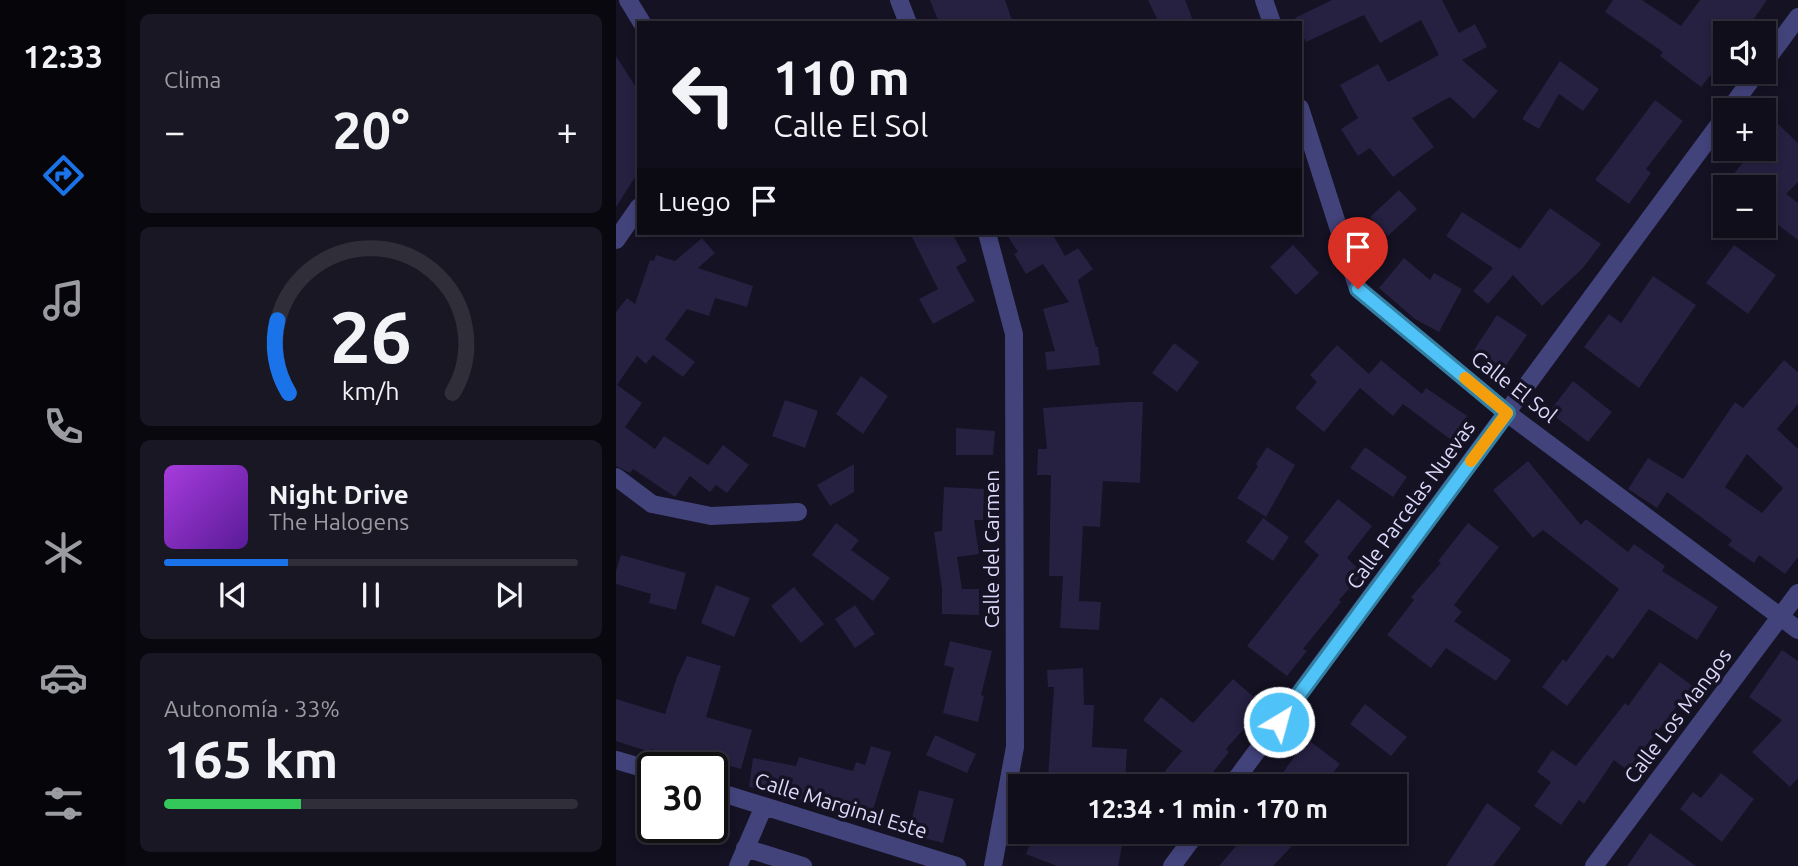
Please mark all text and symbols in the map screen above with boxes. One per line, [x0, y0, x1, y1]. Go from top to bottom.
map controls [1713, 21, 1776, 238]
button: sound [1713, 21, 1776, 84]
text: 12:33 [23, 38, 103, 74]
icon: left [658, 49, 749, 140]
text: 110 m [773, 49, 910, 104]
text: Clima [164, 67, 221, 92]
button: + [1713, 98, 1776, 161]
text: 20° [332, 101, 410, 159]
text: Calle El Sol [773, 107, 928, 143]
text: − [164, 110, 185, 152]
text: + [557, 110, 578, 152]
icon: directions [39, 151, 88, 200]
button: − [1713, 175, 1776, 238]
icon: arrive [745, 182, 783, 220]
text: Luego [658, 187, 731, 216]
pin [1328, 217, 1388, 289]
icon: arrive [1339, 228, 1377, 266]
icon: music [39, 276, 88, 325]
text: 26 [330, 295, 412, 377]
street label: Calle El Sol [1467, 345, 1562, 427]
text: km/h [342, 376, 400, 404]
icon: phone [39, 402, 88, 451]
street label: Calle Parcelas Nuevas [1341, 415, 1479, 593]
street label: Calle del Carmen [979, 470, 1003, 628]
text: Night Drive [269, 480, 409, 509]
text: The Halogens [269, 509, 409, 534]
icon: climate [39, 528, 88, 577]
icon: previous [214, 576, 252, 614]
icon: pause [352, 576, 390, 614]
icon: next [490, 576, 528, 614]
street label: Calle Los Mangos [1619, 643, 1736, 788]
icon: car [39, 653, 88, 702]
position arrow [1242, 685, 1316, 759]
text: Autonomía · 33% [164, 696, 340, 721]
text: 165 km [164, 730, 338, 788]
speed limit sign: 30 [637, 752, 728, 843]
street label: Calle Marginal Este [752, 767, 930, 843]
icon: filters [39, 779, 88, 828]
text: 12:34 · 1 min · 170 m [1087, 794, 1328, 823]

